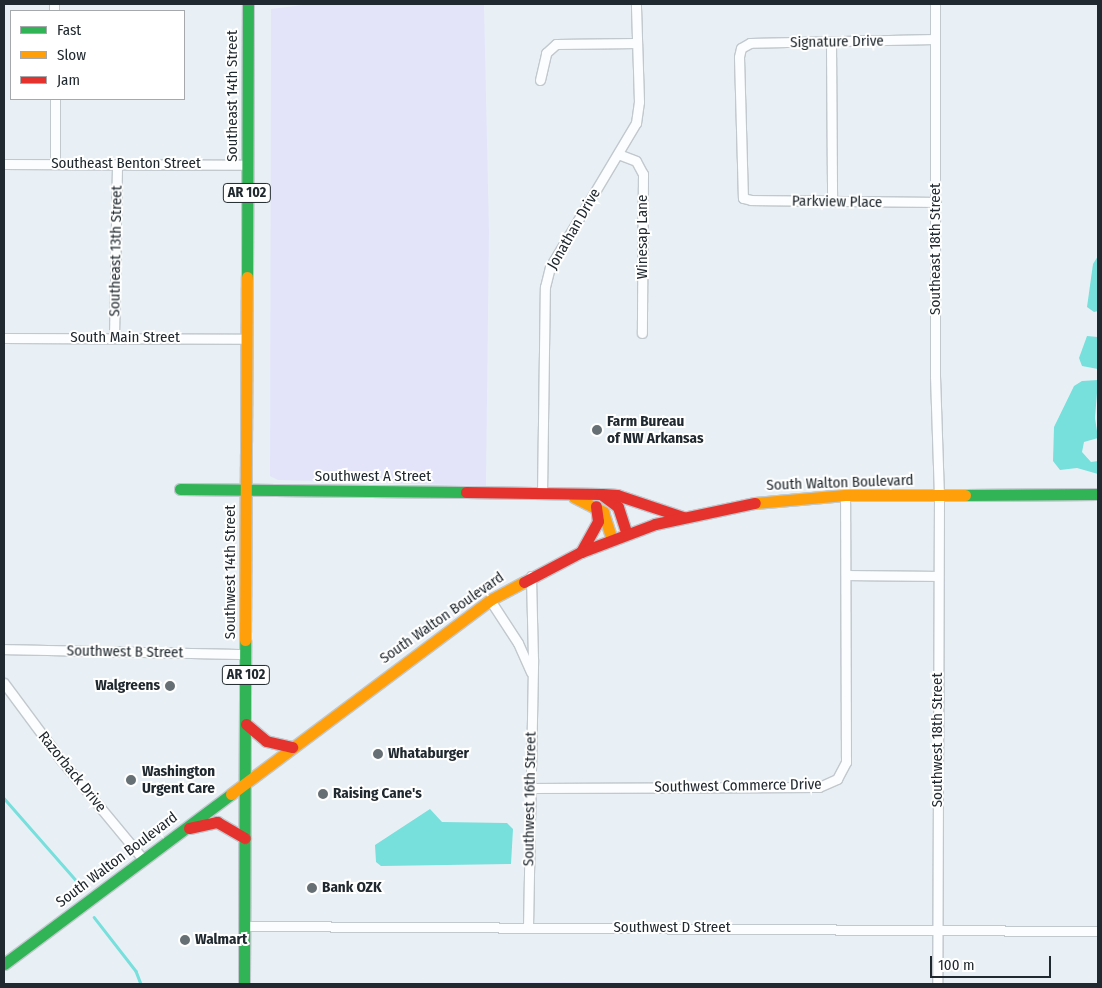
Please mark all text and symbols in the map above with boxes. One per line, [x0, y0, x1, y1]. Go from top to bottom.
legend [10, 10, 185, 100]
text: Fast [57, 21, 81, 39]
street label: Southeast 14th Street [224, 30, 242, 162]
street label: Signature Drive [790, 32, 884, 52]
text: Slow [57, 46, 86, 64]
text: Jam [57, 71, 80, 89]
street label: Southeast Benton Street [51, 155, 201, 173]
road number: AR 102 [222, 182, 272, 204]
street label: Southeast 18th Street [927, 183, 945, 315]
street label: Southeast 13th Street [106, 185, 126, 317]
street label: Jonathan Drive [544, 185, 604, 273]
street label: Parkview Place [792, 192, 882, 212]
street label: Winesap Lane [634, 195, 652, 279]
street label: South Main Street [70, 329, 180, 347]
place label: Farm Bureau of NW Arkansas [607, 412, 704, 447]
marker: Farm Bureau of NW Arkansas [591, 424, 603, 436]
street label: Southwest A Street [315, 468, 431, 486]
street label: South Walton Boulevard [766, 471, 914, 495]
street label: Southwest 14th Street [222, 505, 240, 639]
street label: South Walton Boulevard [377, 568, 507, 668]
street label: Southwest B Street [67, 642, 183, 662]
road number: AR 102 [221, 664, 271, 686]
street label: Southwest 18th Street [929, 673, 947, 807]
place label: Walgreens [95, 677, 160, 695]
marker: Walgreens [164, 680, 176, 692]
street label: Razorback Drive [34, 728, 110, 816]
street label: Southwest 16th Street [520, 732, 540, 866]
place label: Whataburger [388, 745, 469, 763]
marker: Whataburger [372, 748, 384, 760]
place label: Washington Urgent Care [142, 762, 215, 797]
marker: Washington Urgent Care [124, 773, 138, 787]
street label: Southwest Commerce Drive [654, 776, 822, 796]
place label: Raising Cane's [333, 785, 422, 803]
marker: Raising Cane's [317, 788, 329, 800]
street label: South Walton Boulevard [53, 808, 181, 912]
place label: Bank OZK [322, 879, 382, 897]
marker: Bank OZK [306, 882, 318, 894]
street label: Southwest D Street [613, 919, 731, 937]
place label: Walmart [195, 931, 247, 949]
marker: Walmart [179, 934, 191, 946]
scale bar [932, 946, 1053, 978]
text: 100 m [938, 956, 975, 974]

